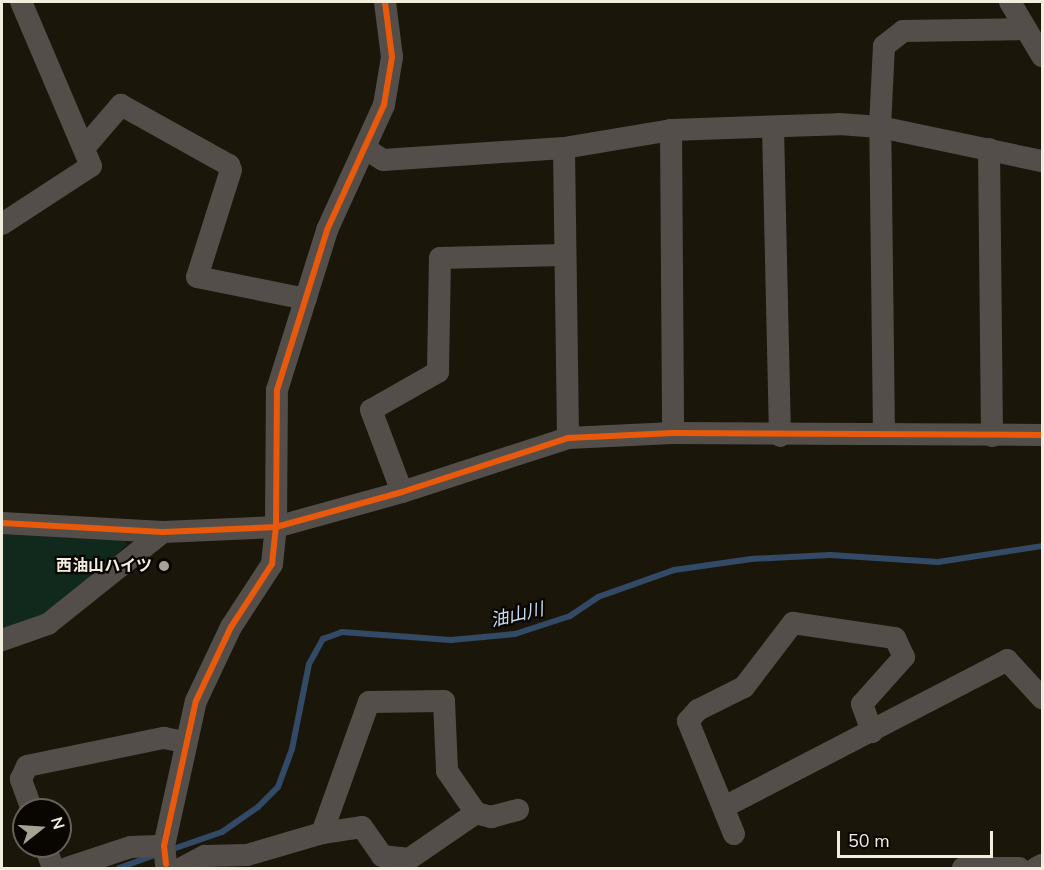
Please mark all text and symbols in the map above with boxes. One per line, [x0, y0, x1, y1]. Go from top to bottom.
place label: 西油山ハイツ [56, 556, 152, 576]
marker: 西油山ハイツ [157, 559, 171, 573]
water label: 油山川 [488, 598, 546, 632]
north arrow [12, 798, 72, 858]
text: N [45, 814, 70, 832]
scale bar [840, 819, 996, 857]
text: 50 m [848, 829, 890, 853]

